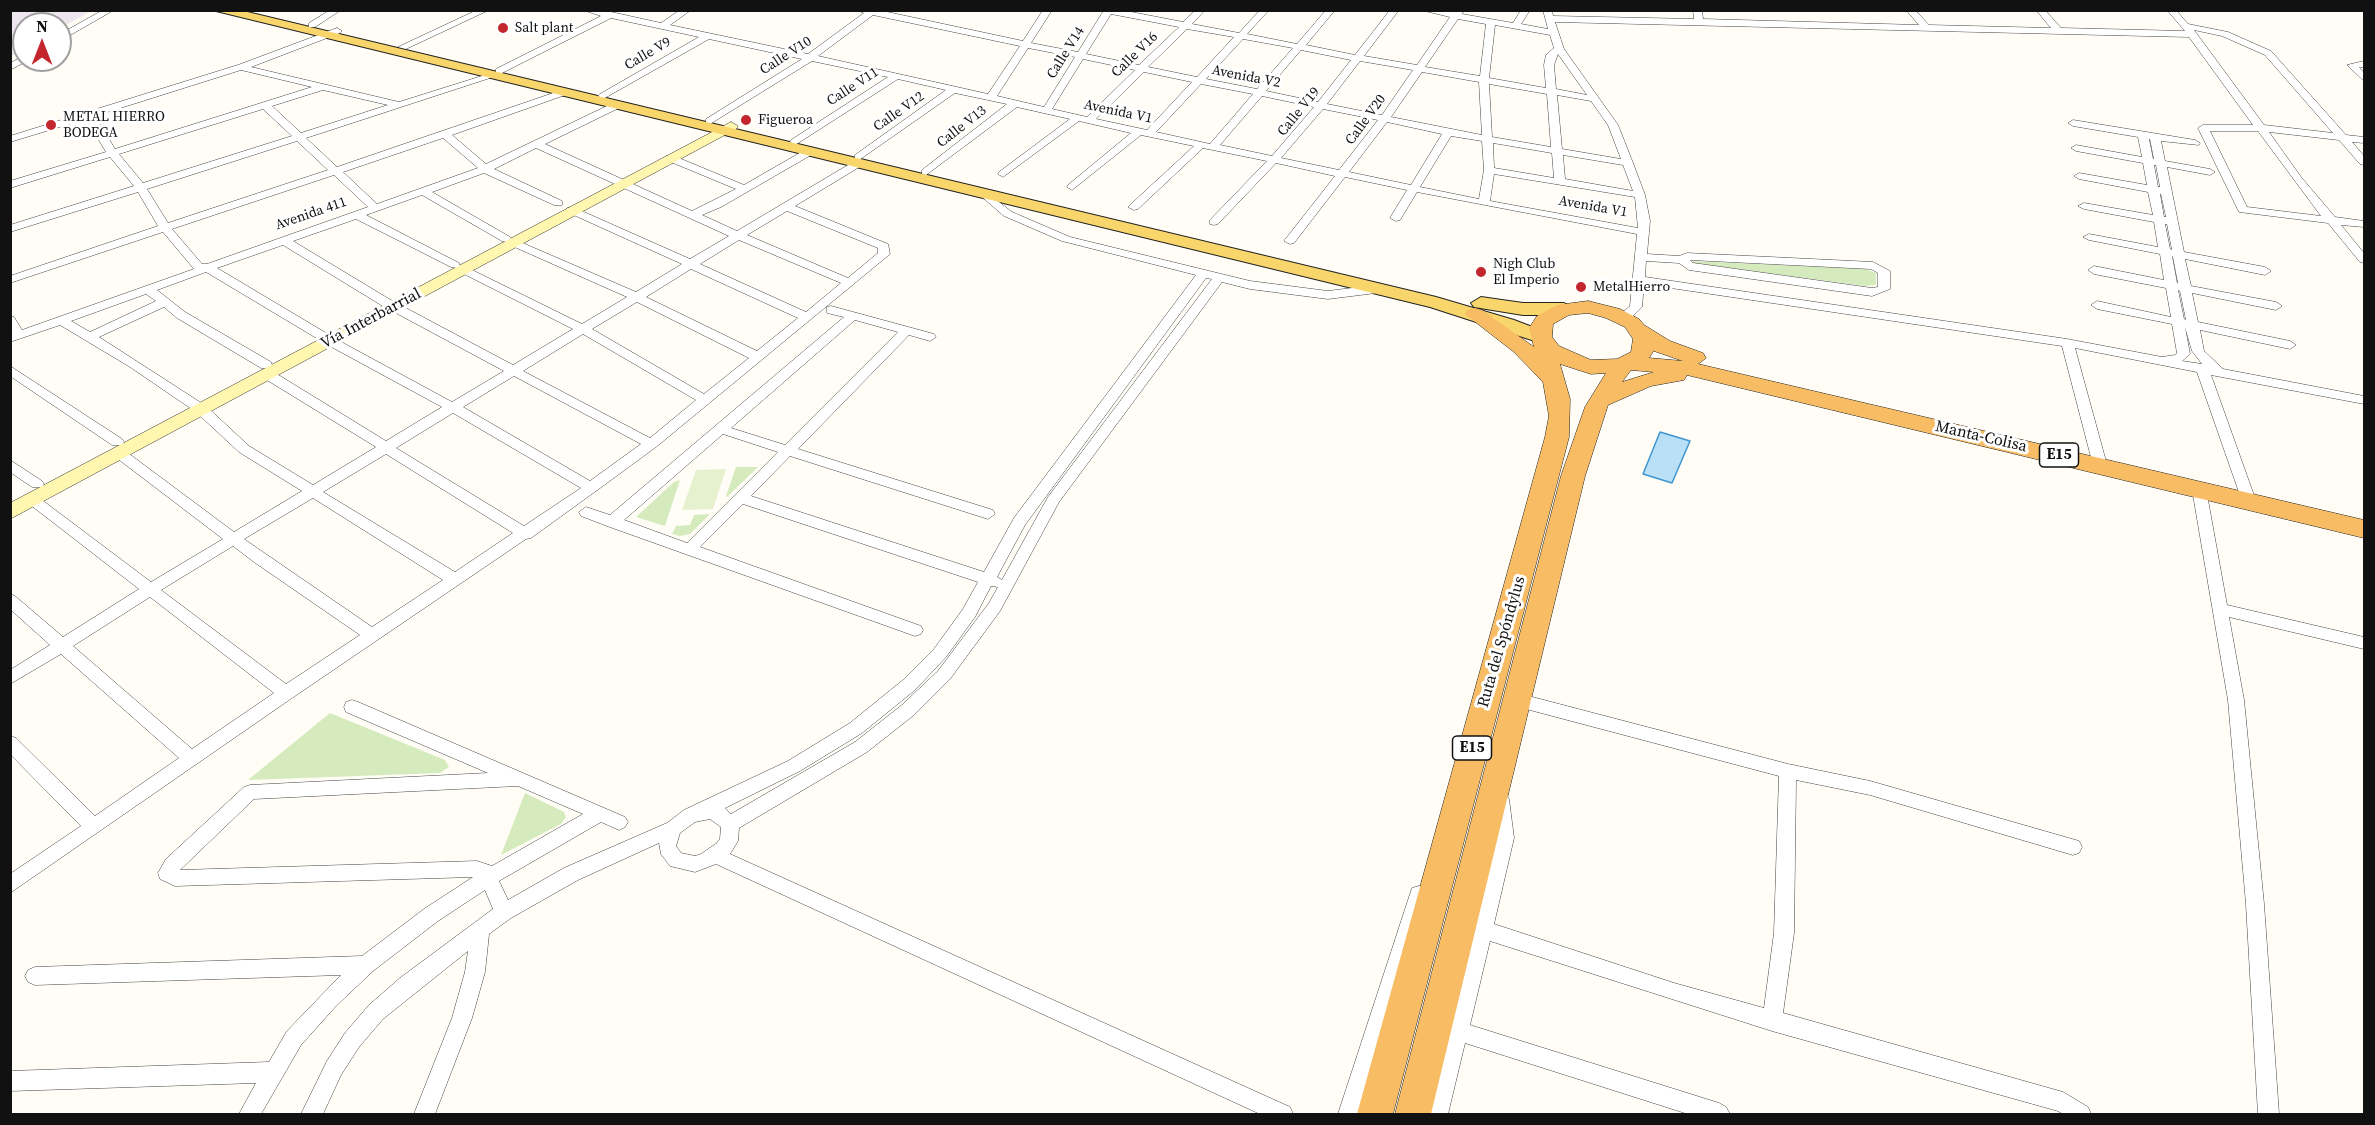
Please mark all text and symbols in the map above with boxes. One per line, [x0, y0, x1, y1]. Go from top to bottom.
north arrow [12, 12, 72, 72]
text: N [36, 15, 48, 37]
place label: Salt plant [515, 20, 573, 36]
marker: Salt plant [496, 21, 510, 35]
street label: Calle V14 [1043, 24, 1089, 82]
street label: Calle V16 [1108, 29, 1162, 81]
street label: Calle V10 [757, 33, 815, 79]
street label: Calle V9 [622, 34, 674, 74]
street label: Avenida V2 [1210, 62, 1282, 92]
street label: Calle V11 [824, 64, 882, 110]
street label: Calle V19 [1274, 84, 1324, 140]
street label: Calle V12 [870, 88, 928, 136]
street label: Calle V20 [1342, 92, 1390, 148]
street label: Avenida V1 [1082, 97, 1154, 127]
street label: Calle V13 [934, 102, 990, 152]
place label: METAL HIERRO BODEGA [63, 109, 165, 142]
place label: Figueroa [758, 112, 813, 128]
marker: Figueroa [739, 113, 753, 127]
marker: METAL HIERRO BODEGA [44, 118, 58, 132]
street label: Avenida V1 [1557, 193, 1629, 221]
street label: Avenida 411 [273, 194, 349, 234]
place label: Nigh Club El Imperio [1493, 256, 1560, 288]
marker: Nigh Club El Imperio [1474, 265, 1488, 279]
place label: MetalHierro [1593, 279, 1670, 295]
marker: MetalHierro [1574, 280, 1588, 294]
street label: Vía Interbarrial [318, 284, 424, 354]
street label: Manta-Colisa [1933, 417, 2029, 457]
road number: E15 [2040, 443, 2078, 467]
street label: Ruta del Spóndylus [1474, 574, 1530, 710]
road number: E15 [1452, 736, 1492, 760]

